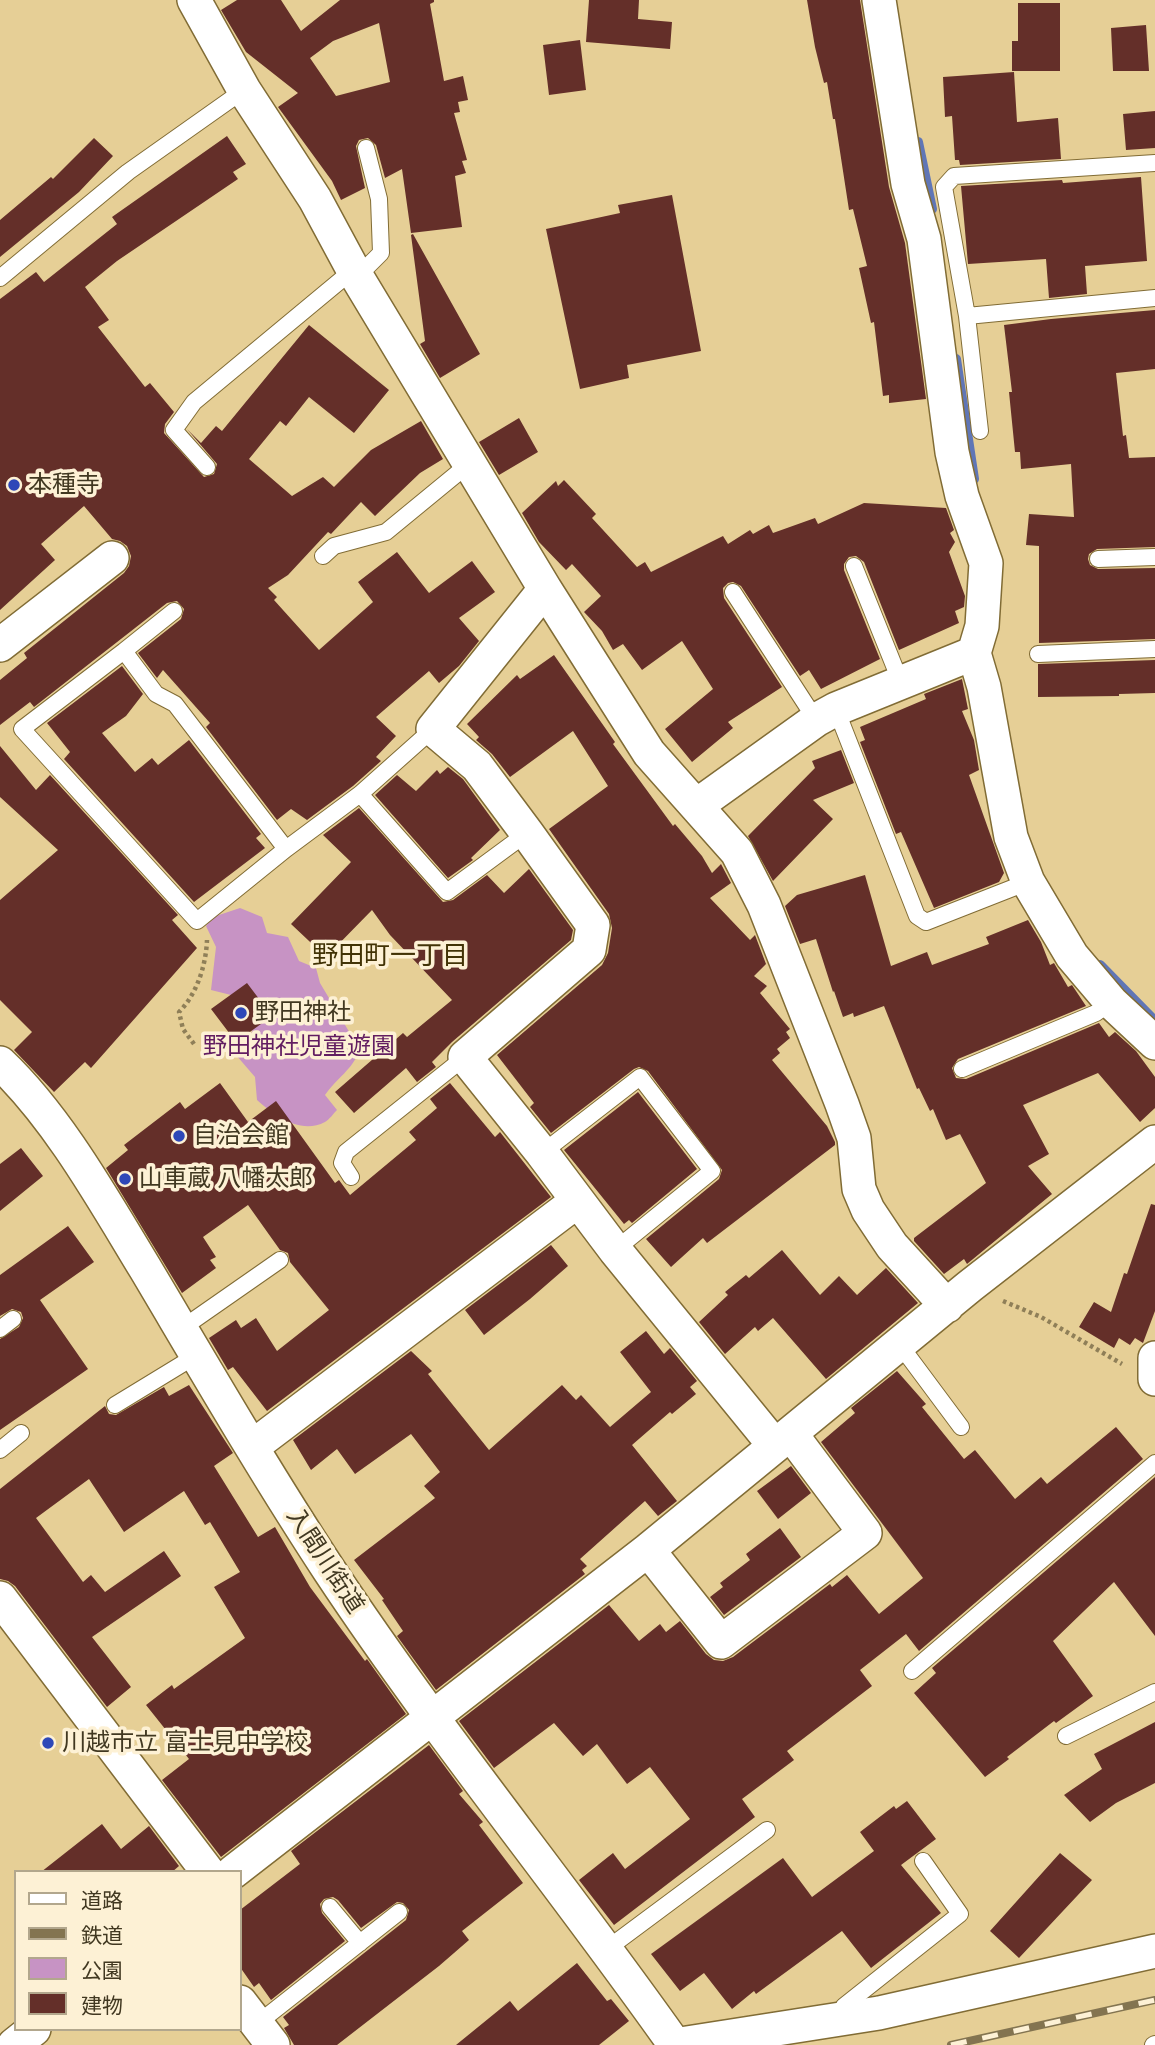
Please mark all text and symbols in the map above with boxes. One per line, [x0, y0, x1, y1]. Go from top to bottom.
place label: 本種寺 [28, 471, 100, 499]
marker: 本種寺 [6, 477, 22, 493]
district label: 野田町一丁目 [312, 940, 468, 972]
place label: 野田神社 [255, 999, 351, 1027]
marker: 野田神社 [233, 1005, 249, 1021]
park label: 野田神社児童遊園 [203, 1033, 395, 1061]
place label: 自治会館 [193, 1122, 289, 1150]
marker: 自治会館 [171, 1128, 187, 1144]
place label: 山車蔵 八幡太郎 [139, 1165, 313, 1193]
marker: 山車蔵 八幡太郎 [117, 1171, 133, 1187]
street label: 入間川街道 [280, 1503, 370, 1619]
place label: 川越市立 富士見中学校 [62, 1729, 308, 1757]
marker: 川越市立 富士見中学校 [40, 1735, 56, 1751]
legend [14, 1870, 242, 2031]
text: 道路 [81, 1887, 123, 1913]
text: 鉄道 [81, 1922, 123, 1948]
text: 公園 [81, 1957, 123, 1983]
text: 建物 [81, 1992, 123, 2018]

